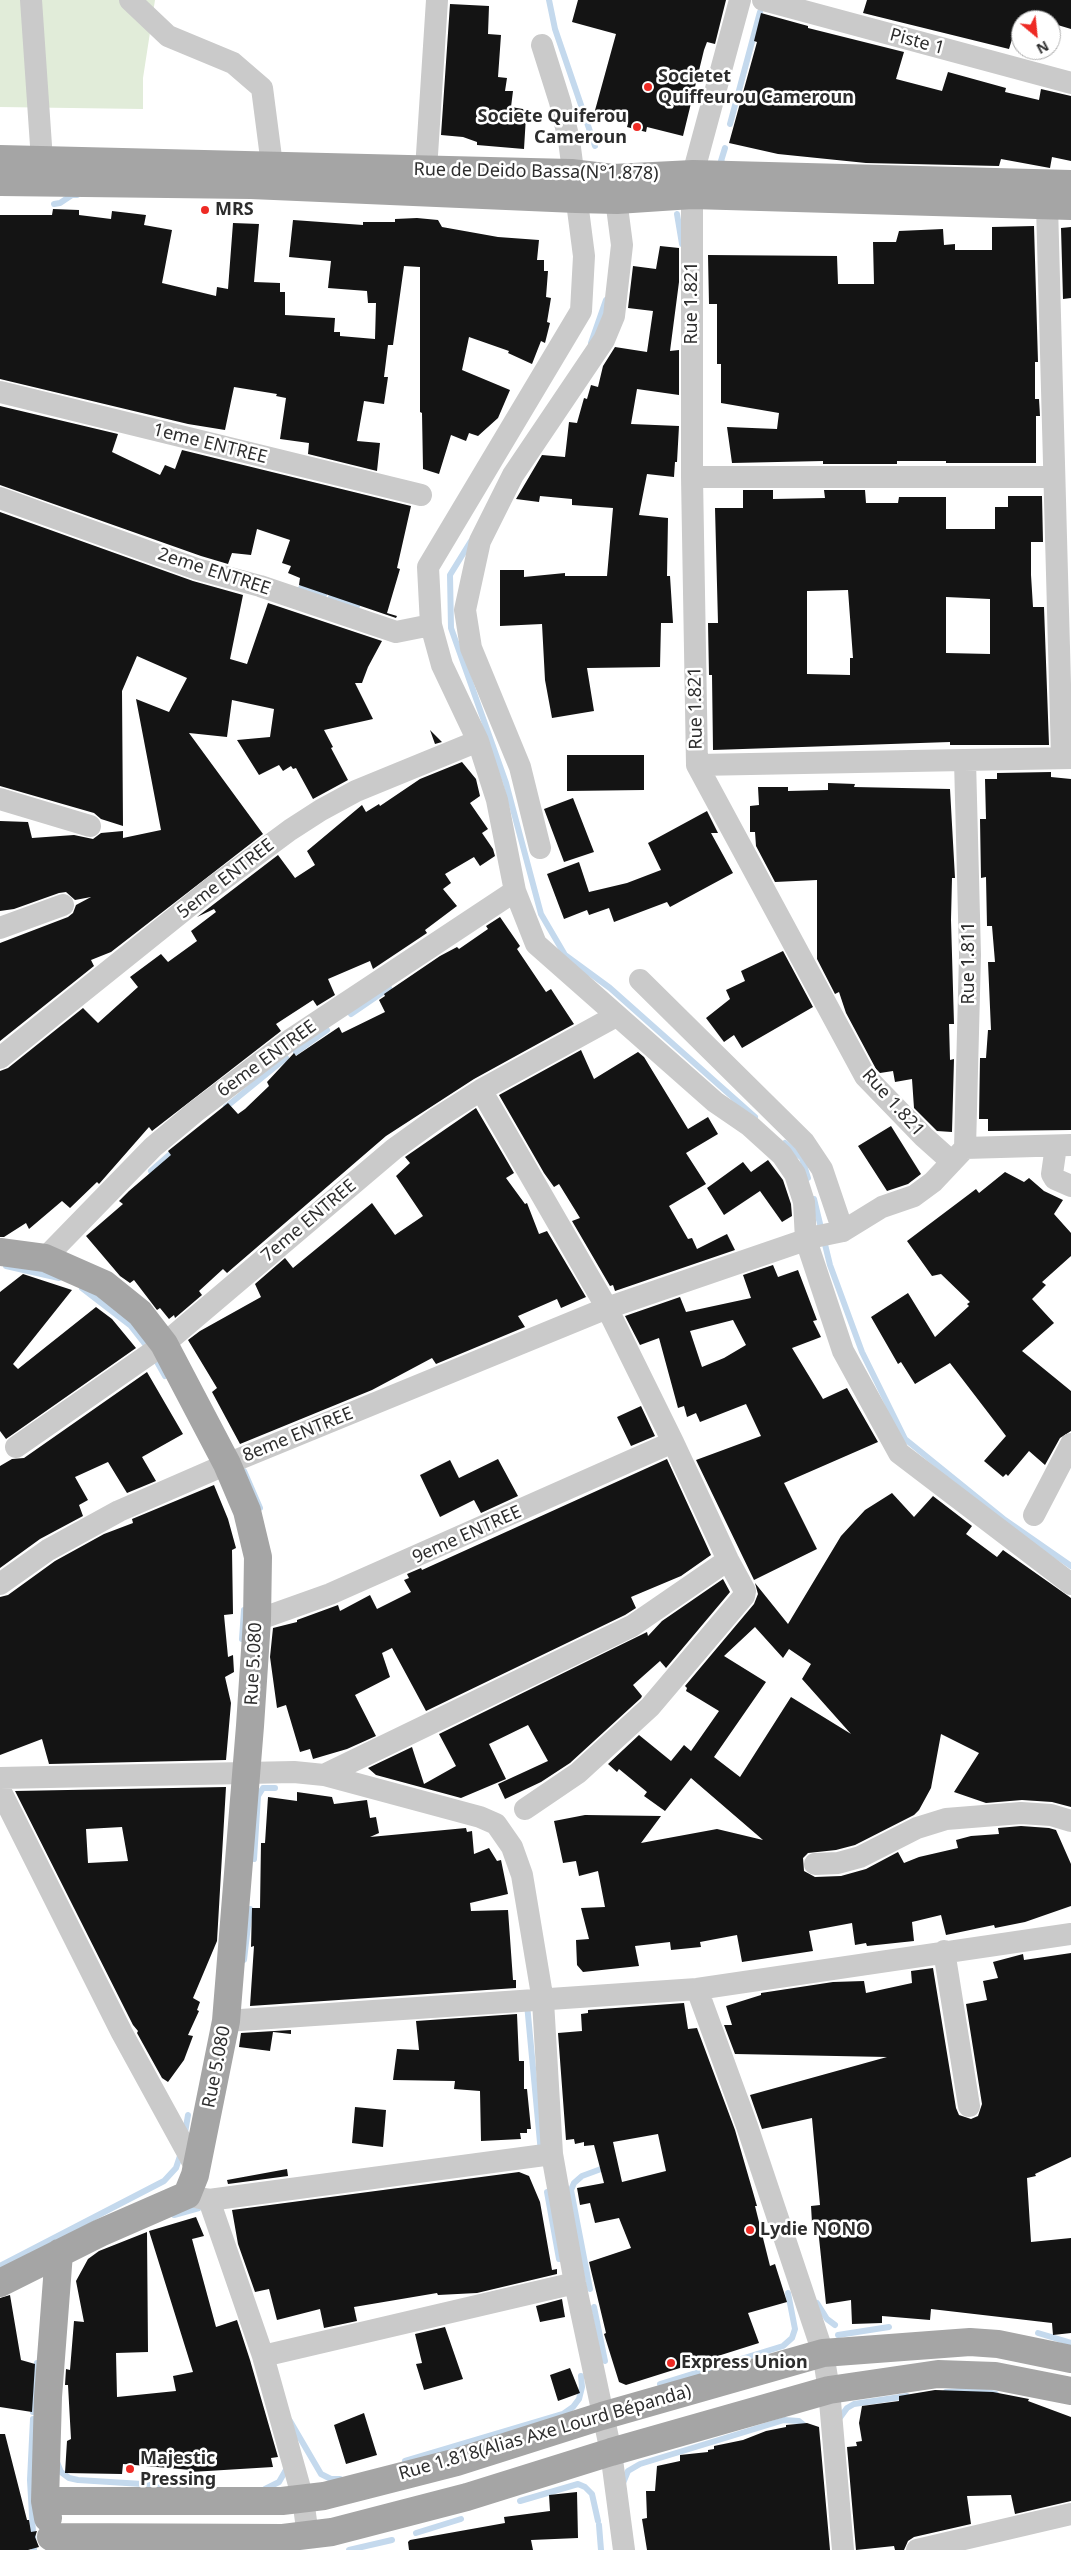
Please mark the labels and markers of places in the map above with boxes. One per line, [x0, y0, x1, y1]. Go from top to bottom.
place label: Societet Quiffeurou Cameroun [658, 66, 854, 108]
marker: Societet Quiffeurou Cameroun [642, 81, 654, 93]
place label: Societe Quiferou Cameroun [478, 106, 627, 148]
marker: Societe Quiferou Cameroun [631, 121, 643, 133]
place label: MRS [215, 199, 254, 221]
marker: MRS [199, 204, 211, 216]
place label: Lydie NONO [760, 2219, 870, 2241]
marker: Lydie NONO [744, 2224, 756, 2236]
place label: Express Union [681, 2352, 808, 2374]
marker: Express Union [665, 2357, 677, 2369]
place label: Majestic Pressing [140, 2448, 216, 2490]
marker: Majestic Pressing [124, 2463, 136, 2475]

